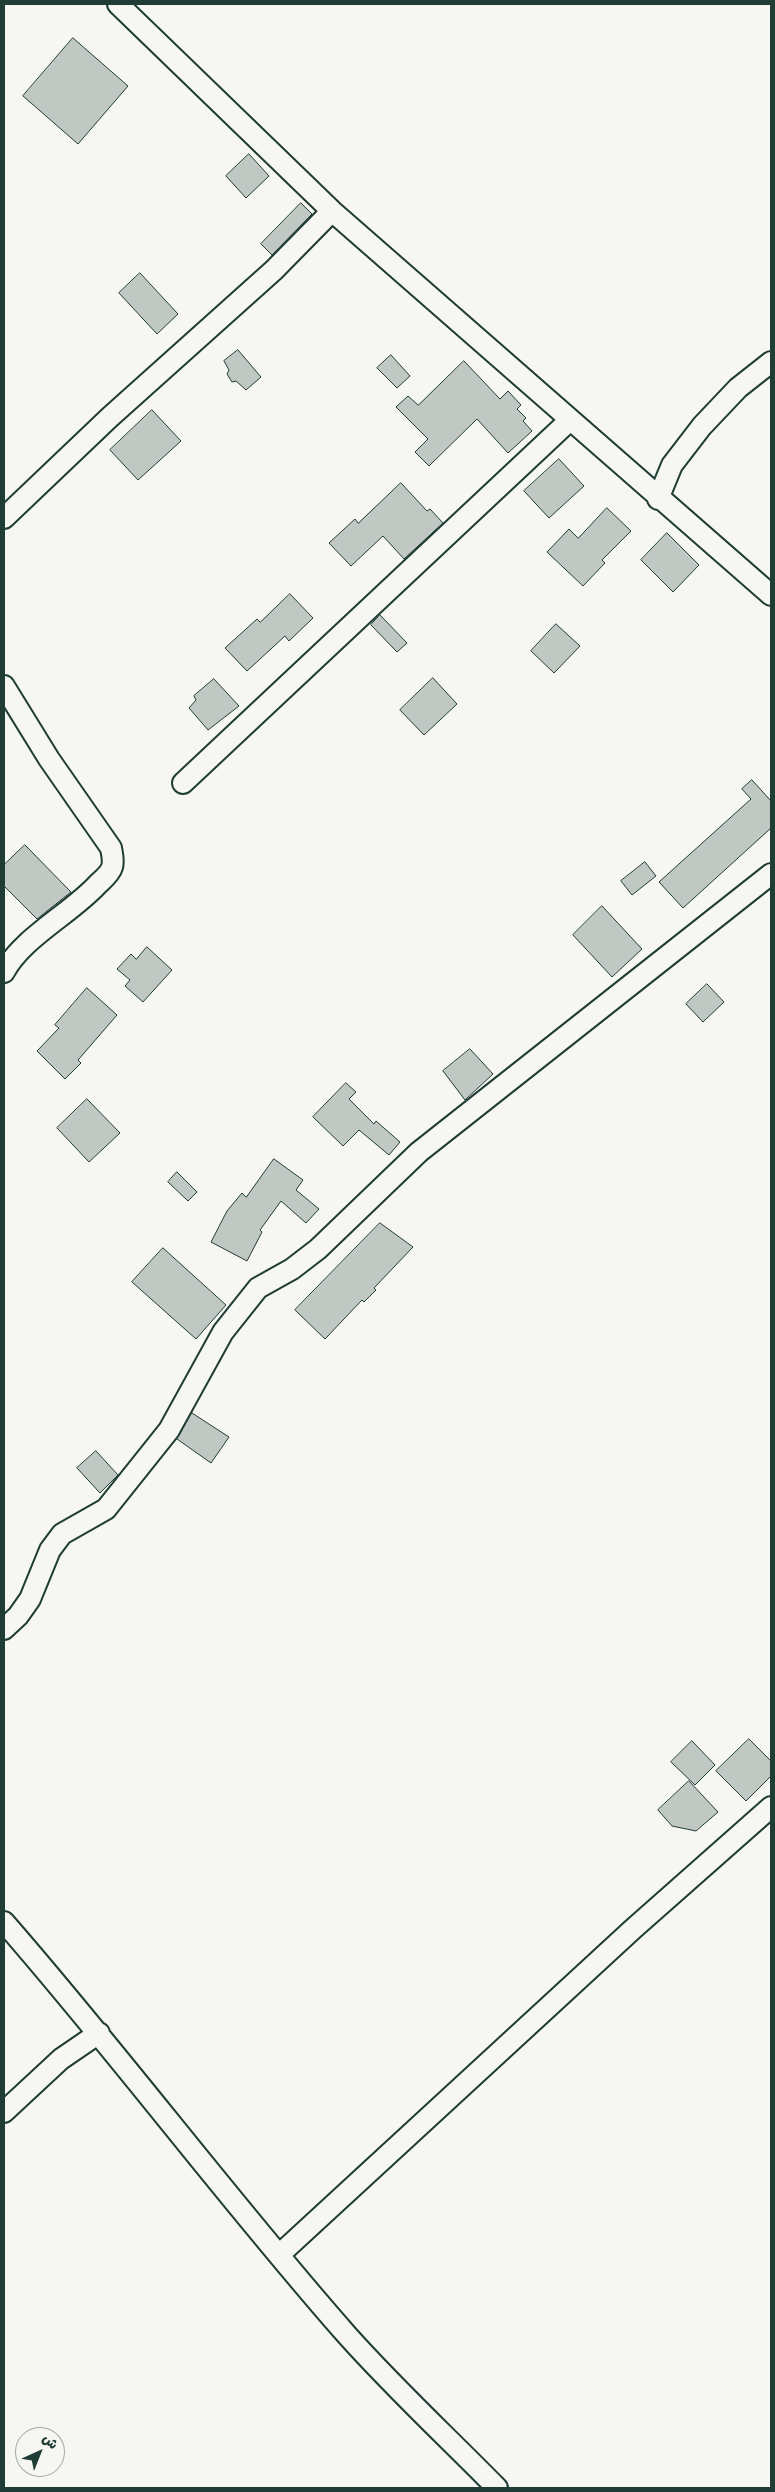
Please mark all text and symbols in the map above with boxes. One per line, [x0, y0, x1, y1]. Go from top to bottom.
north arrow [15, 2427, 65, 2477]
text: ش [39, 2430, 62, 2453]

